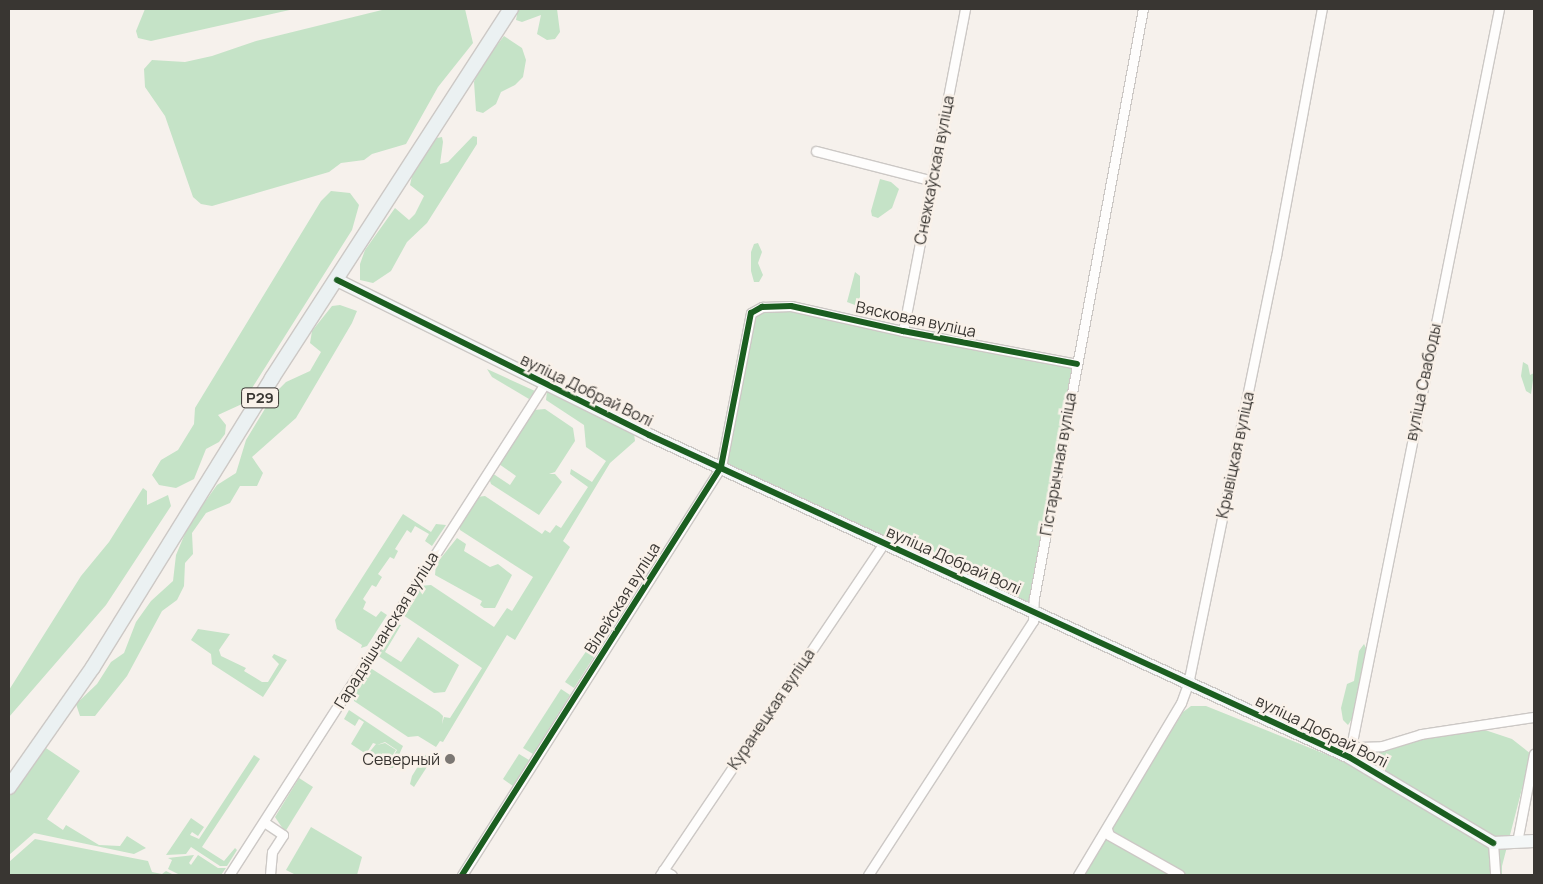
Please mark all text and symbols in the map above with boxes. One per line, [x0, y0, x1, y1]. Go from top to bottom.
street label: Снежкаўская вуліца [910, 94, 958, 246]
street label: Вясковая вуліца [854, 297, 978, 341]
street label: вуліца Свабоды [1401, 322, 1445, 442]
street label: вуліца Добрай Волі [518, 350, 656, 430]
road number: Р29 [240, 386, 280, 410]
street label: Крывіцкая вуліца [1212, 390, 1258, 520]
street label: Гістарычная вуліца [1036, 391, 1080, 537]
street label: вуліца Добрай Волі [884, 522, 1024, 598]
street label: Вілейская вуліца [580, 539, 664, 657]
street label: Гарадзішчанская вуліца [330, 548, 442, 712]
street label: Куранецкая вуліца [723, 645, 819, 773]
street label: вуліца Добрай Волі [1253, 691, 1391, 771]
place label: Северный [363, 749, 440, 769]
marker: Северный [444, 753, 456, 765]

